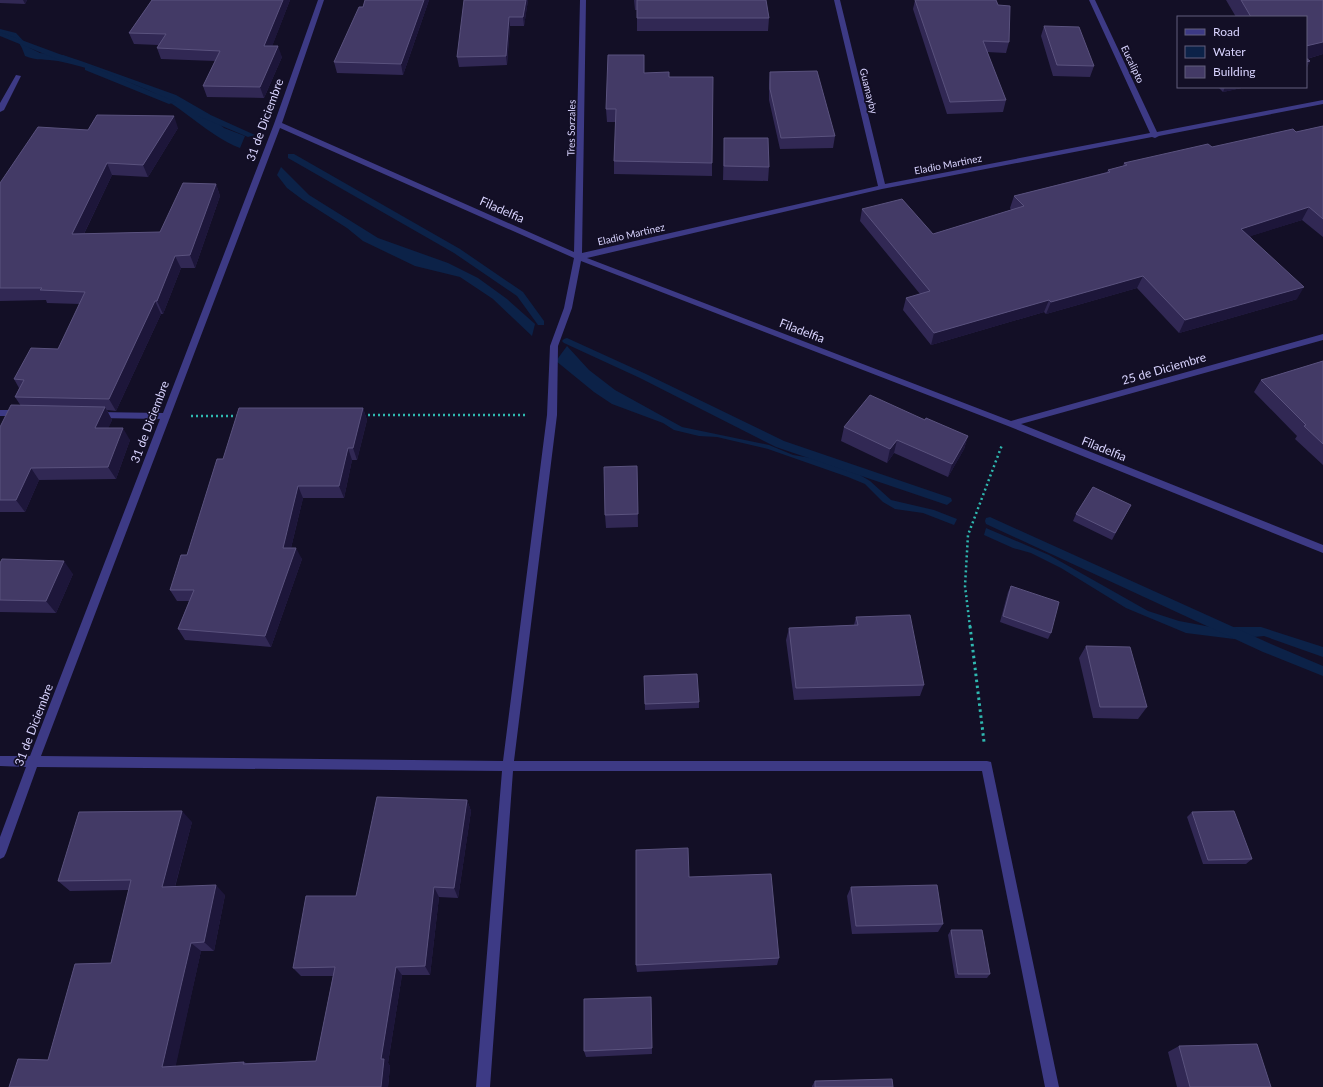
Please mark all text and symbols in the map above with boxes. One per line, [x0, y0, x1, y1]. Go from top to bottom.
legend [1177, 16, 1307, 88]
text: Road [1213, 24, 1240, 39]
street label: Eucalipto [1119, 43, 1147, 85]
text: Water [1213, 44, 1246, 59]
text: Building [1213, 64, 1256, 79]
street label: Guamayby [858, 67, 881, 116]
street label: 31 de Diciembre [243, 76, 286, 163]
street label: Tres Sorzales [565, 100, 577, 156]
street label: Eladio Martinez [913, 151, 983, 176]
street label: Filadelfia [478, 193, 527, 226]
street label: Eladio Martinez [596, 220, 666, 248]
street label: Filadelfia [777, 315, 827, 346]
street label: 25 de Diciembre [1120, 349, 1208, 388]
street label: 31 de Diciembre [127, 379, 172, 465]
street label: Filadelfia [1080, 433, 1129, 464]
street label: 31 de Diciembre [11, 682, 56, 768]

